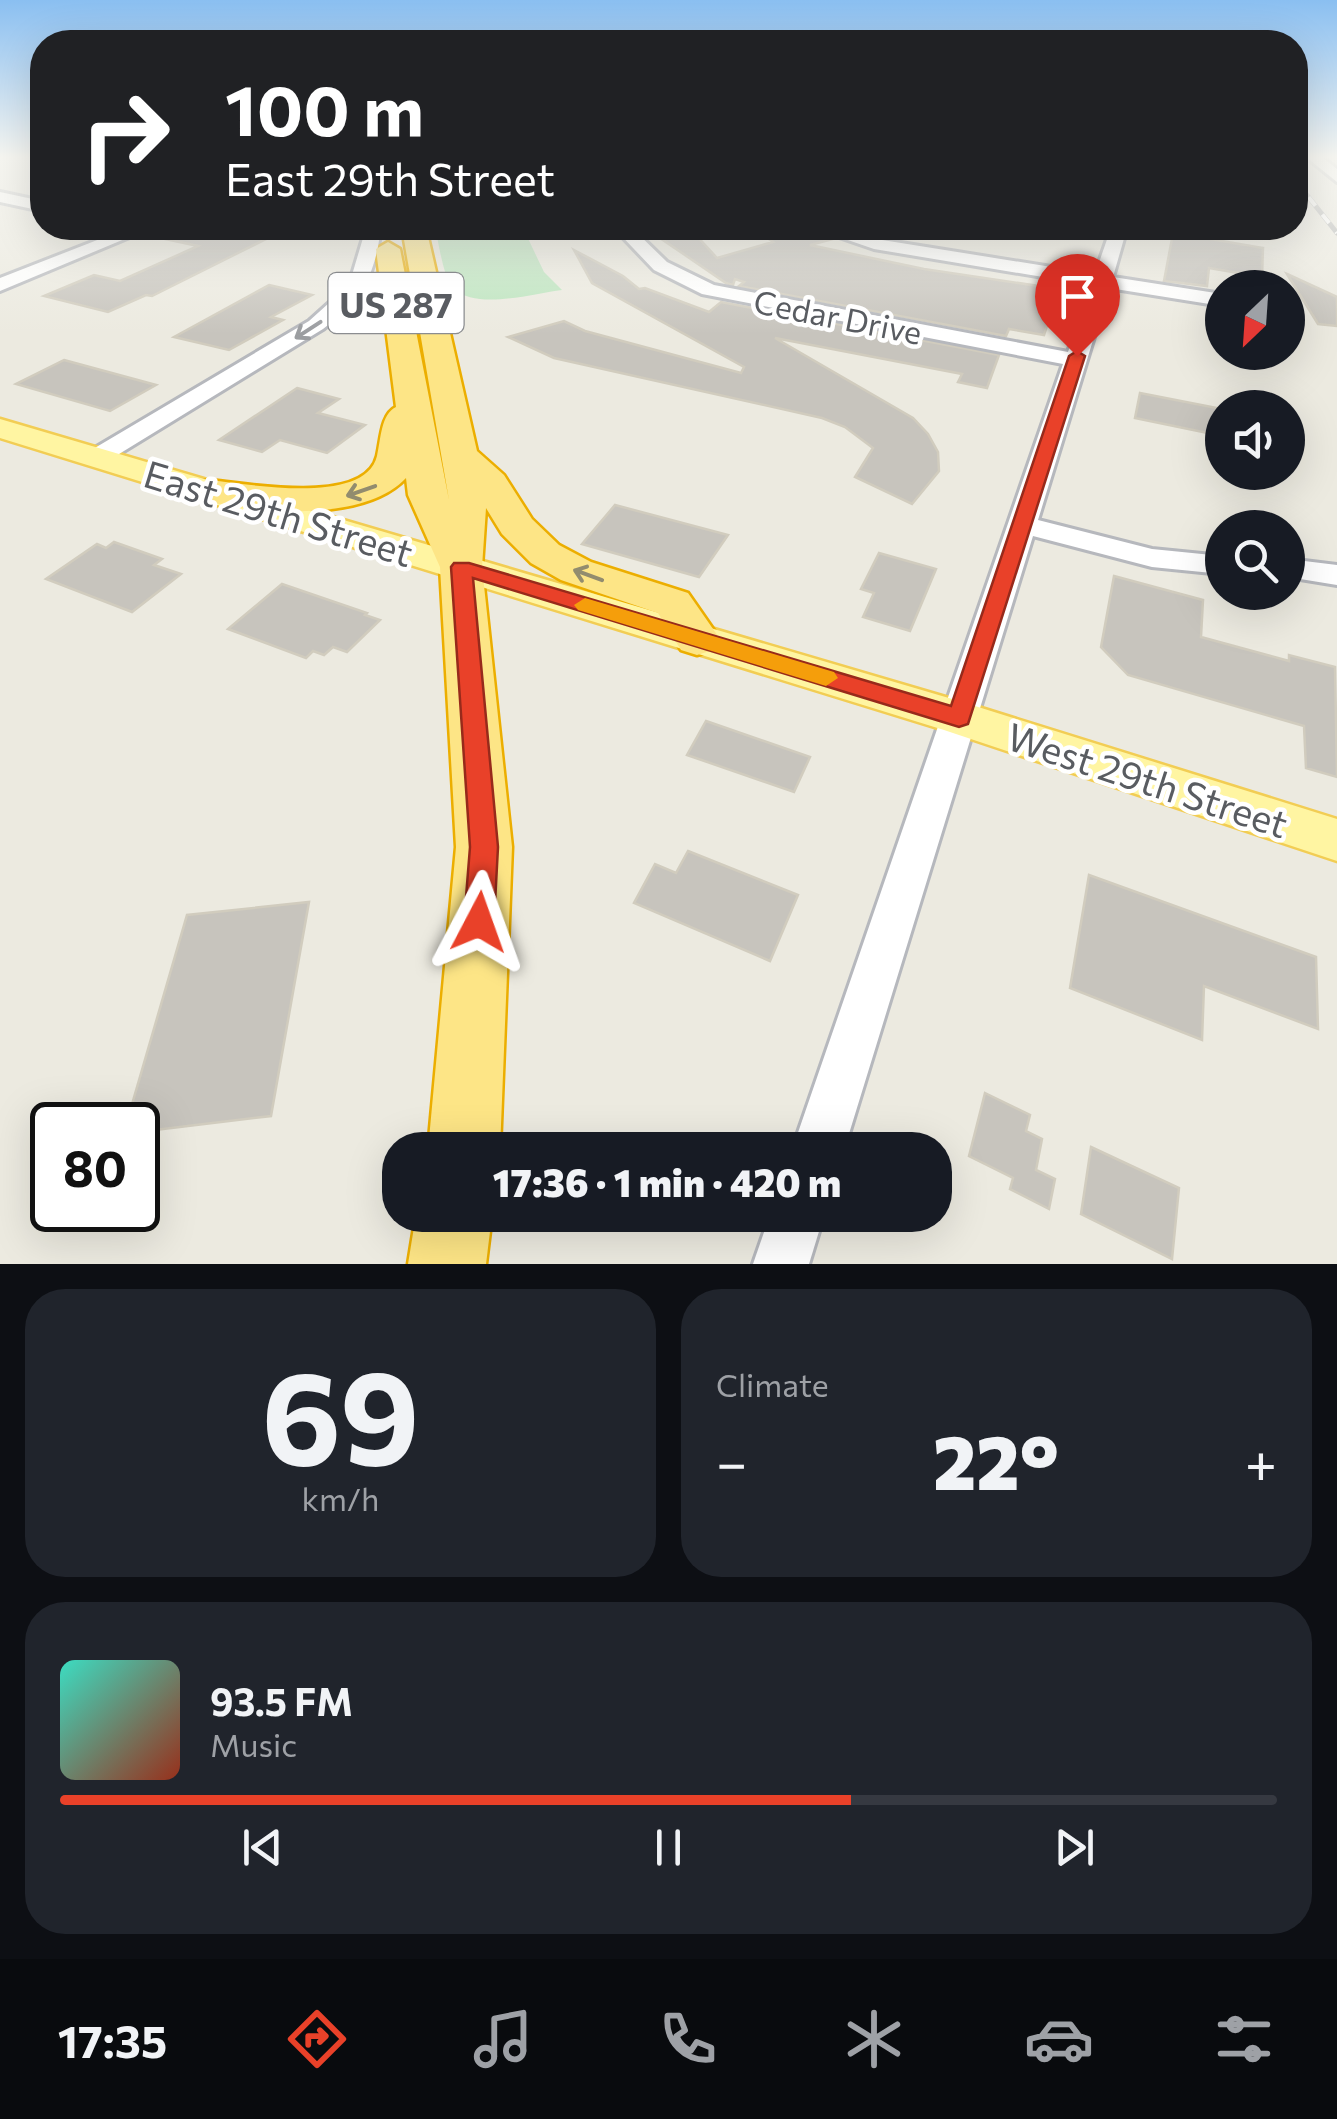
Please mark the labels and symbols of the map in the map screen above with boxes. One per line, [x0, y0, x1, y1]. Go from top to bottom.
pin [1035, 254, 1120, 357]
north arrow [1205, 270, 1305, 370]
road number: US 287 [328, 273, 464, 333]
street label: Cedar Drive [751, 280, 925, 352]
one-way arrow [294, 319, 323, 340]
street label: East 29th Street [139, 449, 419, 575]
one-way arrow [345, 483, 377, 501]
one-way arrow [573, 565, 604, 583]
street label: West 29th Street [1002, 711, 1294, 847]
position arrow [427, 870, 531, 974]
speed limit sign: 80 [30, 1102, 160, 1232]

